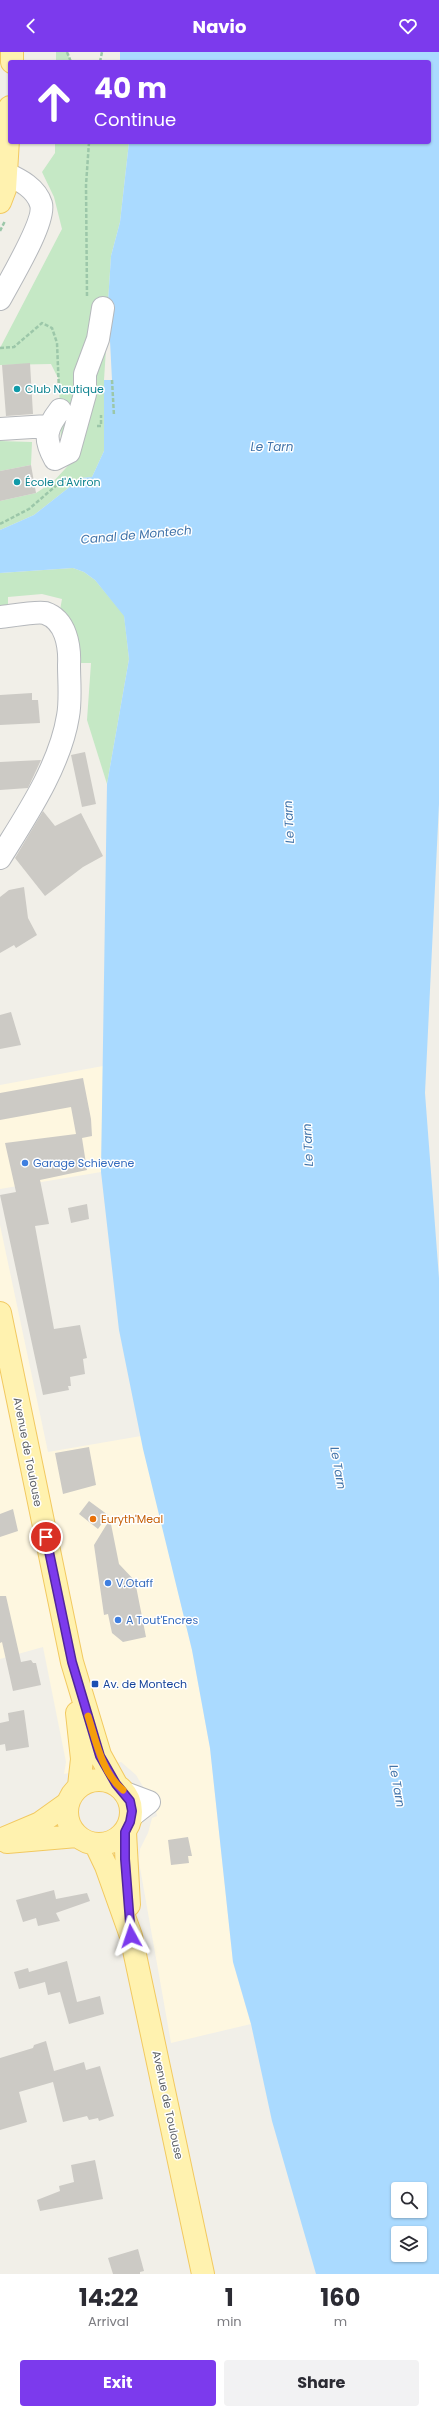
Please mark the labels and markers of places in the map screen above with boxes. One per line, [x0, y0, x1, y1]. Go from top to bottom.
place label: Club Nautique [25, 381, 104, 397]
marker: Club Nautique [12, 384, 22, 394]
place label: École d'Aviron [25, 474, 100, 490]
marker: École d'Aviron [12, 477, 22, 487]
place label: Garage Schievene [33, 1155, 134, 1171]
marker: Garage Schievene [20, 1158, 30, 1168]
place label: Euryth'Meal [101, 1511, 163, 1527]
marker: Euryth'Meal [88, 1514, 98, 1524]
pin [29, 1520, 63, 1554]
place label: V.Otaff [116, 1575, 153, 1591]
marker: V.Otaff [103, 1578, 113, 1588]
place label: A Tout'Encres [126, 1612, 198, 1628]
marker: A Tout'Encres [113, 1615, 123, 1625]
place label: Av. de Montech [103, 1676, 187, 1692]
marker: Av. de Montech [90, 1679, 100, 1689]

